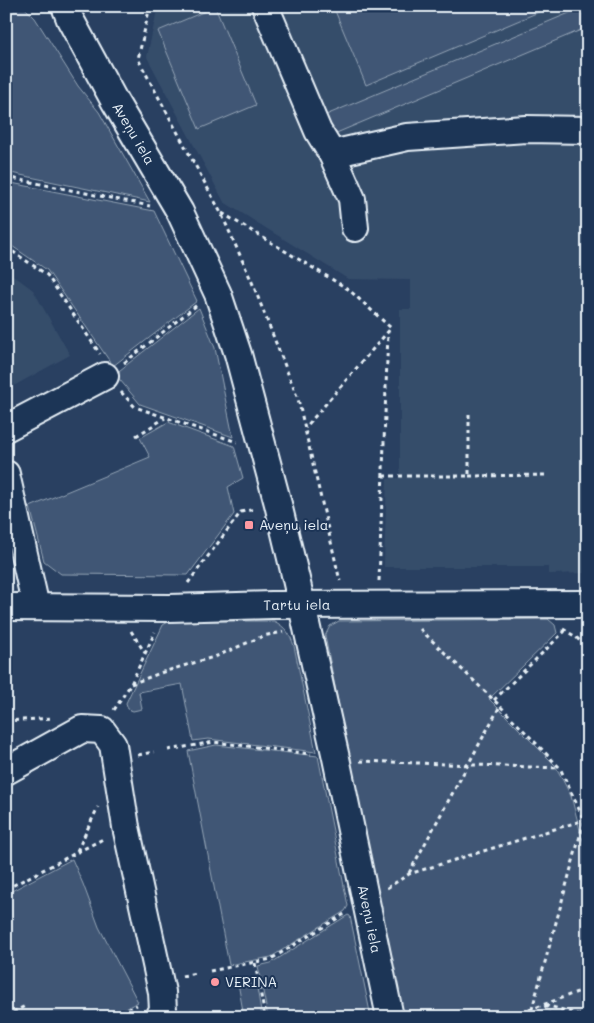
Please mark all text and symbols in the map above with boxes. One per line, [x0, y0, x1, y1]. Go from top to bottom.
street label: Aveņu iela [108, 99, 160, 168]
place label: Aveņu iela [259, 515, 328, 534]
marker: Aveņu iela [243, 519, 255, 531]
street label: Tartu iela [263, 595, 331, 614]
street label: Aveņu iela [354, 883, 386, 955]
place label: VERINA [225, 972, 277, 991]
marker: VERINA [209, 976, 221, 988]

